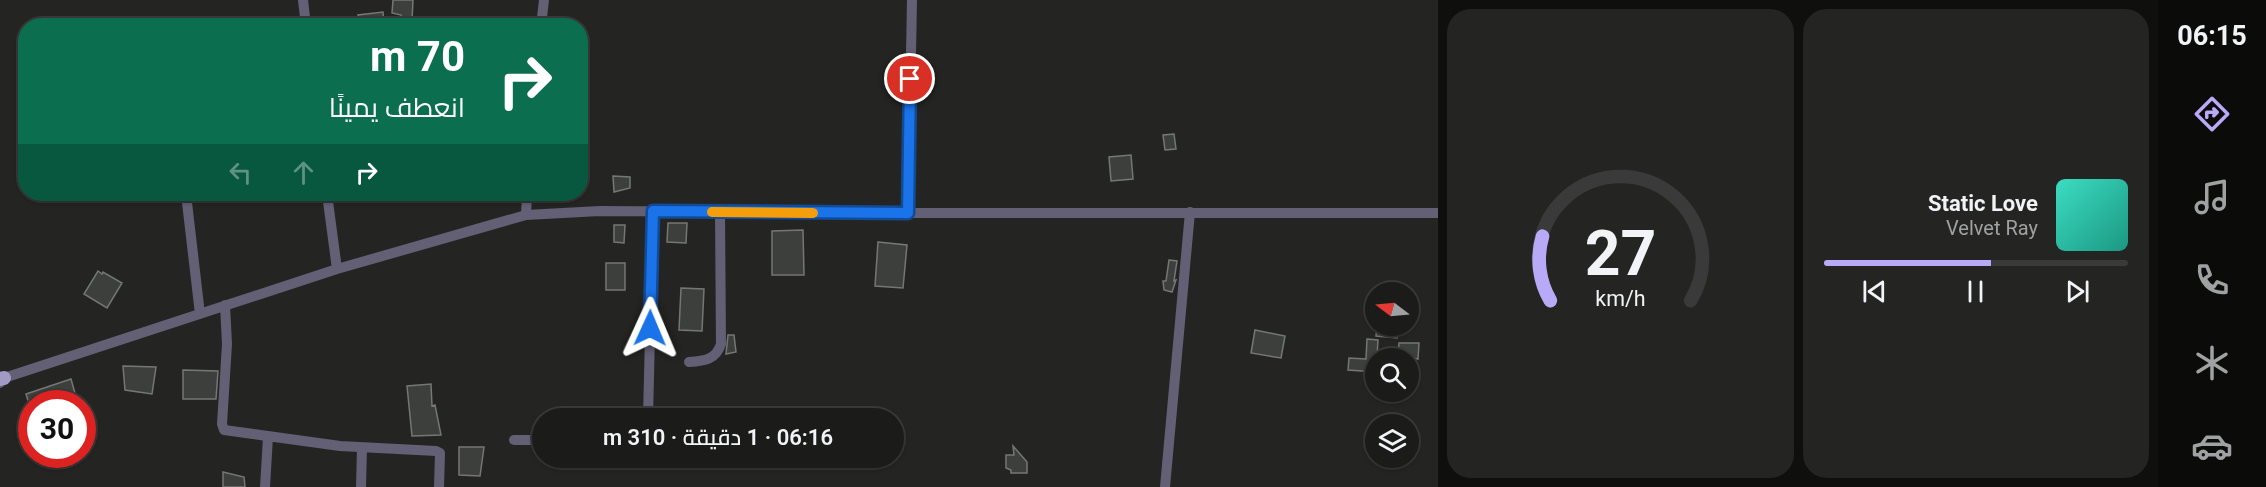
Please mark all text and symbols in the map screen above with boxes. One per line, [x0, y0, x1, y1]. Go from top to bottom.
text: 06:15 [2177, 20, 2247, 52]
text: 70 m [370, 32, 465, 81]
icon: right [486, 42, 564, 120]
pin [884, 53, 935, 104]
icon: arrive [893, 62, 926, 95]
text: انعطف يمينًا [329, 92, 465, 124]
icon: directions [2191, 93, 2233, 135]
icon: left [224, 156, 257, 189]
icon: ahead [287, 156, 320, 189]
icon: right [350, 156, 383, 189]
icon: music [2191, 176, 2233, 218]
text: Static Love [1928, 191, 2038, 216]
text: Velvet Ray [1946, 216, 2038, 240]
text: 27 [1584, 217, 1656, 290]
icon: phone [2191, 259, 2233, 301]
icon: previous [1858, 275, 1891, 308]
icon: pause [1959, 275, 1992, 308]
icon: next [2061, 275, 2094, 308]
north arrow [1365, 282, 1419, 336]
map controls [1365, 282, 1419, 468]
text: km/h [1595, 286, 1645, 311]
position arrow [618, 296, 682, 360]
icon: climate [2191, 342, 2233, 384]
button: search [1365, 348, 1419, 402]
speed limit sign: 30 [18, 390, 96, 468]
button: layers [1365, 414, 1419, 468]
text: 06:16 · 1 دقيقة · 310 m [603, 425, 833, 450]
icon: car [2191, 425, 2233, 467]

